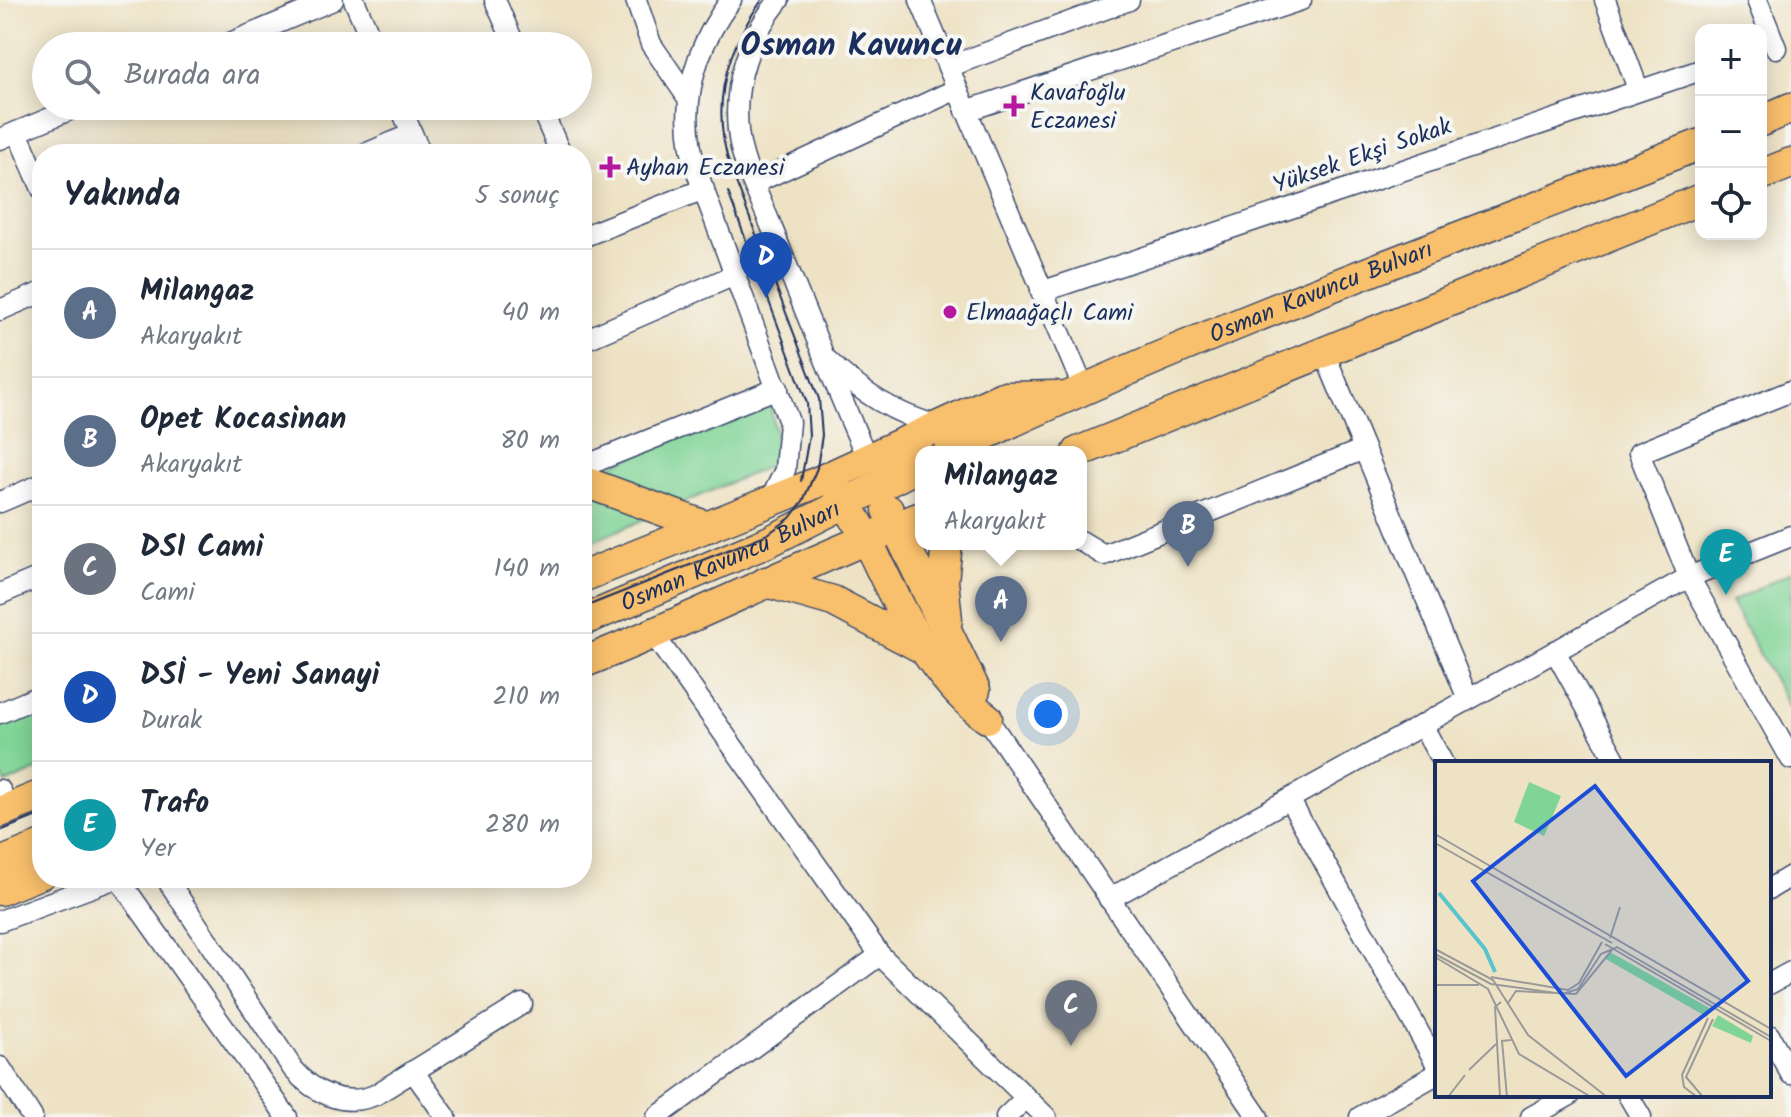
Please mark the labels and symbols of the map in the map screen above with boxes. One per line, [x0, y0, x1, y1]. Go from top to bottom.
district label: Osman Kavuncu [741, 21, 962, 72]
place label: Kavafoğlu Eczanesi [1030, 74, 1126, 141]
marker: Kavafoğlu Eczanesi [1005, 97, 1023, 115]
street label: Yüksek Ekşi Sokak [1268, 107, 1458, 205]
place label: Ayhan Eczanesi [626, 149, 786, 188]
marker: Ayhan Eczanesi [601, 158, 619, 176]
street label: Osman Kavuncu Bulvarı [1203, 231, 1439, 355]
pin: D [740, 232, 792, 298]
place label: Elmaağaçlı Cami [966, 294, 1134, 333]
marker: Elmaağaçlı Cami [941, 303, 959, 321]
street label: Osman Kavuncu Bulvarı [615, 490, 848, 623]
pin: B [1162, 501, 1214, 567]
pin: E [1700, 529, 1752, 595]
pin: A [975, 576, 1027, 642]
your location [1028, 694, 1068, 734]
inset map [1435, 761, 1771, 1097]
pin: C [1045, 980, 1097, 1046]

